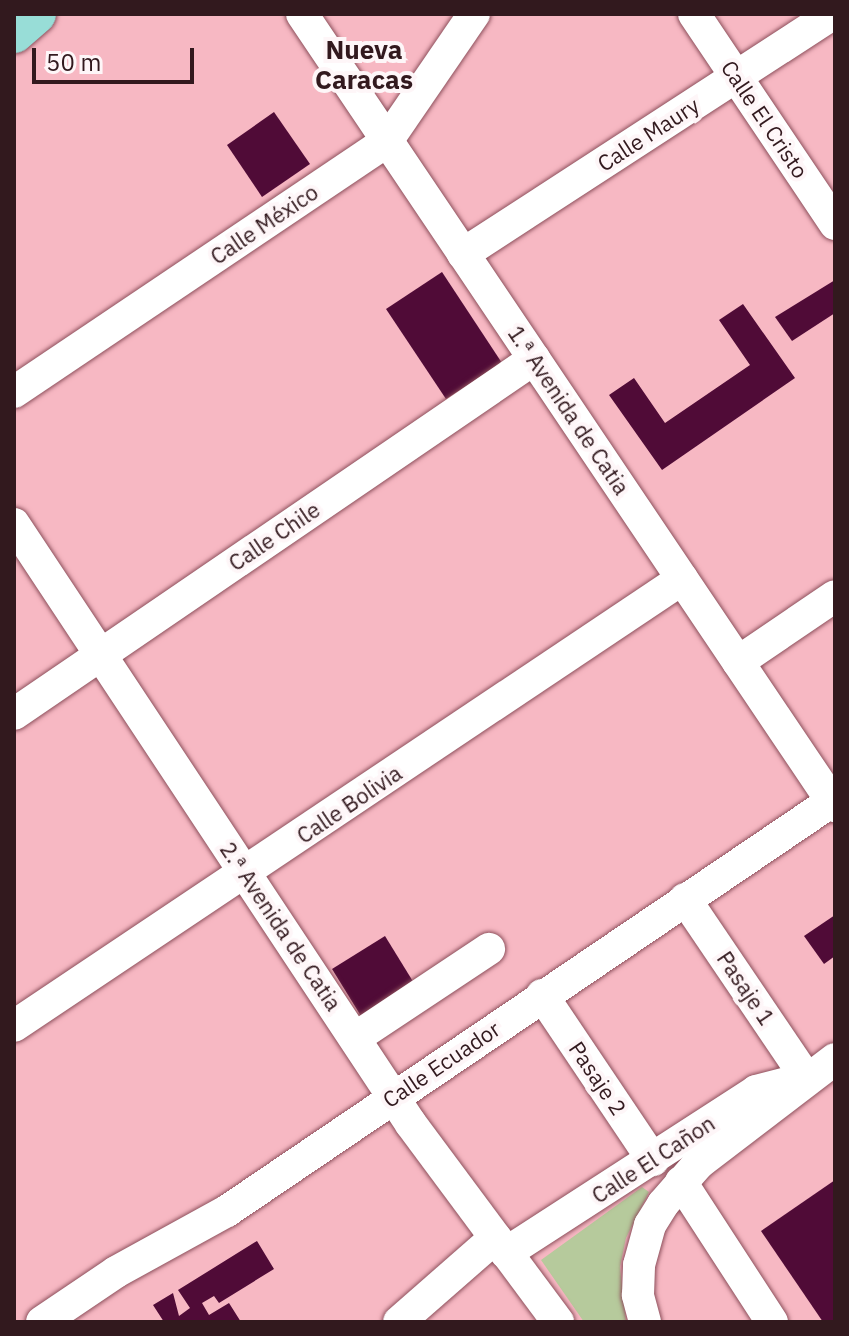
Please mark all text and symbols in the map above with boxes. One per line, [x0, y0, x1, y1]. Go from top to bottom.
scale bar [36, 32, 198, 82]
district label: Nueva Caracas [315, 34, 413, 96]
text: 50 m [46, 46, 101, 78]
street label: Calle El Cristo [716, 55, 814, 183]
street label: Calle Maury [592, 91, 704, 177]
street label: Calle México [205, 178, 323, 270]
street label: 1.ª Avenida de Catia [503, 321, 635, 499]
street label: Calle Chile [223, 496, 325, 576]
street label: Calle Bolivia [292, 759, 406, 849]
street label: 2.ª Avenida de Catia [215, 837, 347, 1015]
street label: Pasaje 1 [712, 946, 780, 1030]
street label: Calle Ecuador [377, 1015, 505, 1113]
street label: Pasaje 2 [564, 1036, 632, 1120]
street label: Calle El Cañon [587, 1109, 719, 1209]

